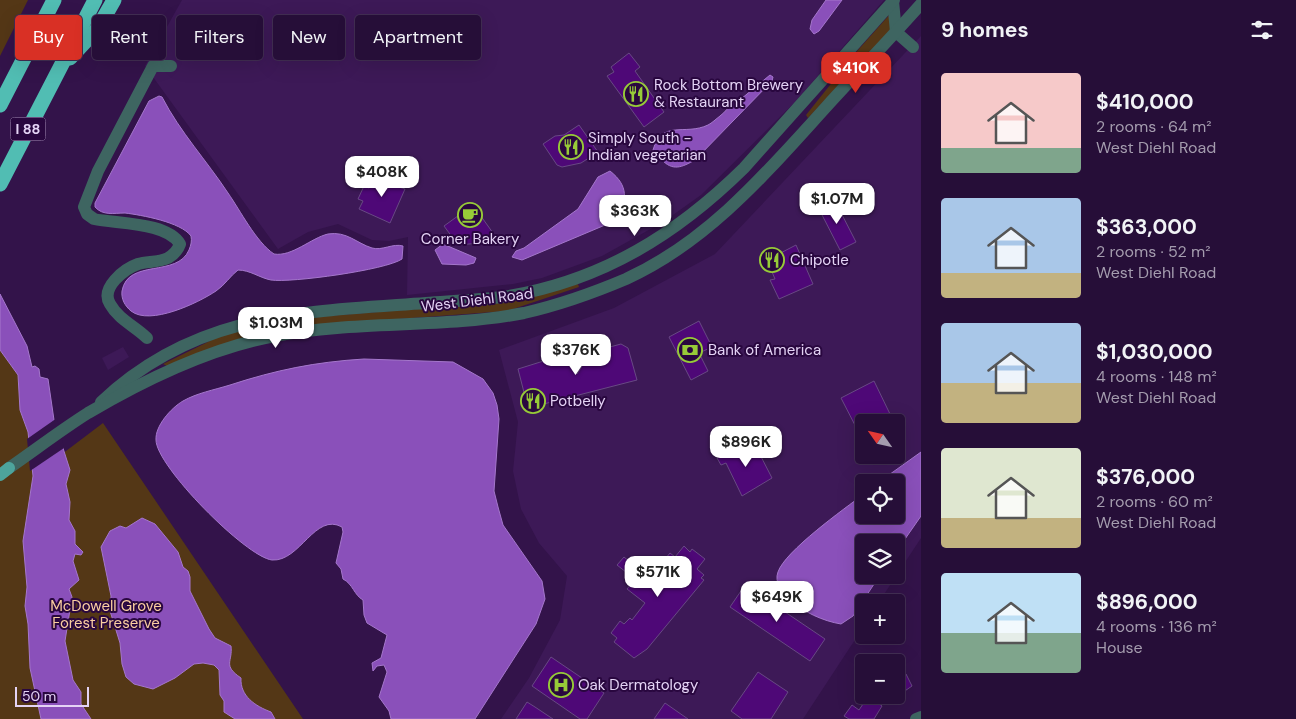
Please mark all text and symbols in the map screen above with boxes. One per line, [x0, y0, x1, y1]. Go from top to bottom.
chip: Buy [15, 15, 82, 60]
chip: Rent [92, 15, 166, 60]
chip: Filters [176, 15, 263, 60]
chip: New [273, 15, 345, 60]
chip: Apartment [355, 15, 481, 60]
text: 9 homes [941, 16, 1029, 44]
icon: filters [1248, 16, 1276, 44]
pin: $410K [821, 52, 891, 94]
text: $410K [832, 57, 880, 78]
place label: Rock Bottom Brewery & Restaurant [654, 75, 804, 112]
restaurant icon: Rock Bottom Brewery & Restaurant [623, 81, 649, 107]
text: $410,000 [1096, 88, 1194, 116]
icon: home [981, 93, 1041, 153]
text: 2 rooms · 64 m² [1096, 116, 1212, 137]
road number: I 88 [10, 118, 46, 140]
place label: Simply South - Indian vegetarian [588, 128, 706, 165]
restaurant icon: Simply South - Indian vegetarian [558, 134, 584, 160]
text: West Diehl Road [1096, 137, 1216, 158]
pin: $408K [347, 156, 417, 198]
text: $408K [356, 161, 408, 182]
pin: $1.07M [796, 182, 878, 225]
text: $1.07M [811, 188, 863, 209]
pin: $363K [600, 194, 670, 237]
text: $363K [610, 200, 660, 221]
cafe icon: Corner Bakery [457, 202, 483, 228]
text: $363,000 [1096, 213, 1197, 241]
icon: home [981, 218, 1041, 278]
place label: Corner Bakery [421, 229, 520, 249]
text: 2 rooms · 52 m² [1096, 241, 1211, 262]
restaurant icon: Chipotle [759, 247, 785, 273]
place label: Chipotle [790, 250, 849, 270]
text: West Diehl Road [1096, 262, 1216, 283]
street label: West Diehl Road [420, 283, 534, 317]
pin: $1.03M [235, 306, 317, 349]
text: $1.03M [249, 312, 303, 333]
pin: $376K [541, 334, 611, 376]
bank icon: Bank of America [677, 337, 703, 363]
text: $1,030,000 [1096, 338, 1213, 366]
text: $376K [552, 339, 600, 360]
place label: Bank of America [708, 340, 821, 360]
icon: home [981, 343, 1041, 403]
text: 4 rooms · 148 m² [1096, 366, 1217, 387]
text: West Diehl Road [1096, 387, 1216, 408]
restaurant icon: Potbelly [520, 388, 546, 414]
place label: Potbelly [550, 391, 606, 411]
north arrow [855, 414, 905, 464]
map controls [855, 414, 905, 704]
pin: $896K [711, 426, 781, 468]
text: $896K [721, 431, 771, 452]
text: $376,000 [1096, 463, 1195, 491]
icon: home [981, 468, 1041, 528]
button: locate [855, 474, 905, 524]
text: 2 rooms · 60 m² [1096, 491, 1213, 512]
text: West Diehl Road [1096, 512, 1216, 533]
button: layers [855, 534, 905, 584]
pin: $571K [623, 556, 693, 598]
text: $571K [636, 561, 680, 582]
pin: $649K [742, 580, 812, 623]
text: $649K [752, 586, 802, 607]
text: $896,000 [1096, 588, 1198, 616]
icon: home [981, 593, 1041, 653]
button: + [855, 594, 905, 644]
park label: McDowell Grove Forest Preserve [50, 596, 162, 633]
text: 4 rooms · 136 m² [1096, 616, 1217, 637]
text: House [1096, 637, 1143, 658]
button: − [855, 654, 905, 704]
hospital icon: Oak Dermatology [548, 672, 574, 698]
place label: Oak Dermatology [578, 675, 699, 695]
scale bar [15, 684, 89, 707]
text: 50 m [22, 687, 56, 705]

